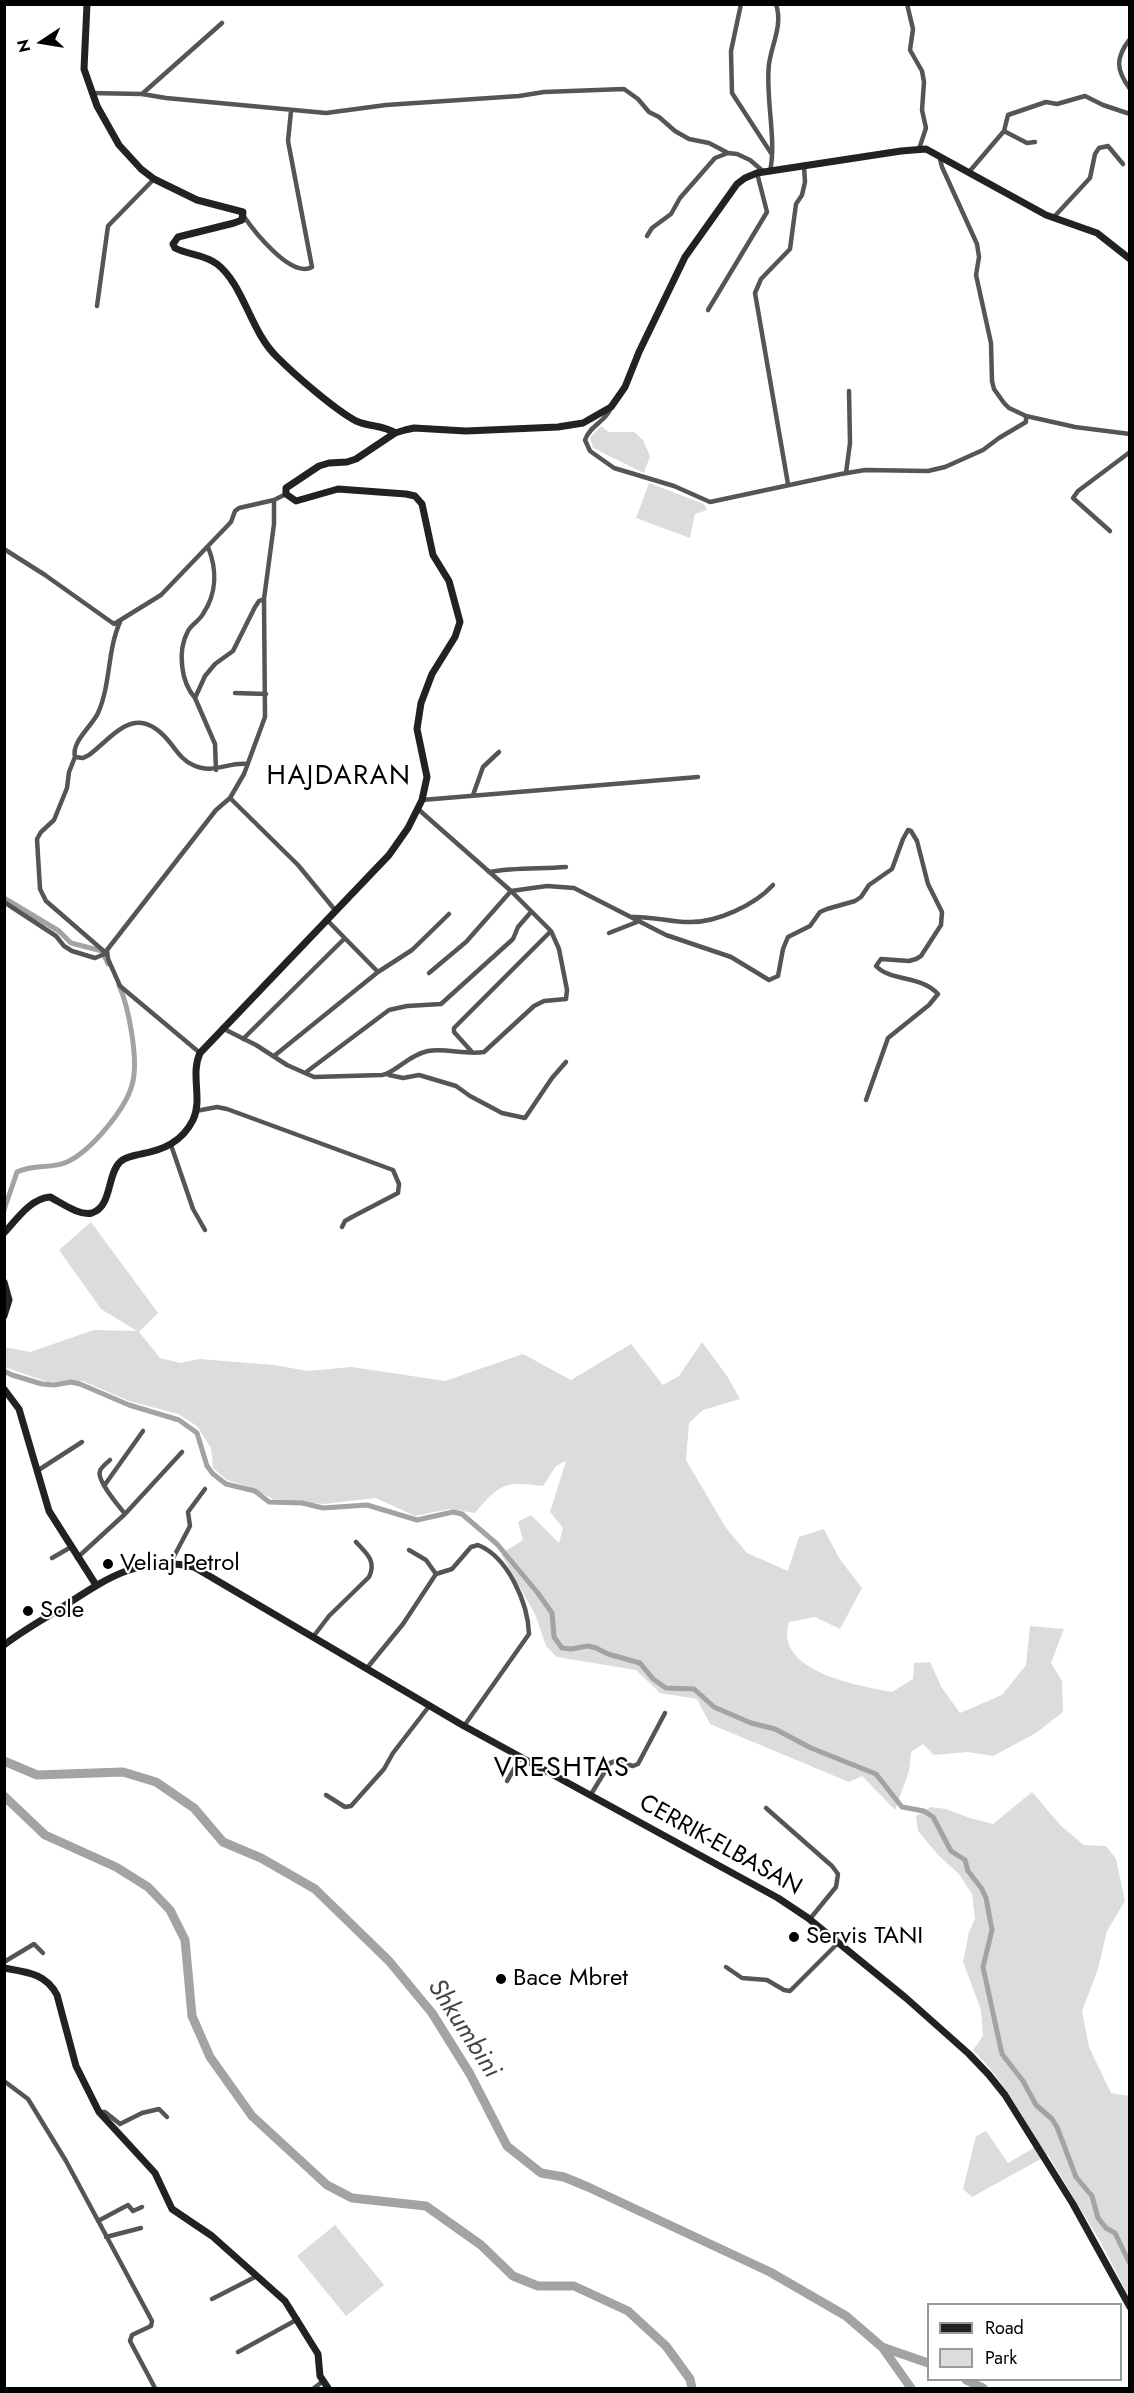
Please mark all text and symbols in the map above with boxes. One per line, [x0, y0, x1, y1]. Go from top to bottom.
north arrow [12, 12, 72, 72]
text: N [11, 37, 36, 54]
district label: HAJDARAN [267, 761, 411, 793]
place label: Veliaj Petrol [120, 1550, 240, 1578]
marker: Veliaj Petrol [101, 1557, 115, 1571]
place label: Sole [40, 1597, 84, 1625]
marker: Sole [21, 1604, 35, 1618]
district label: VRESHTAS [494, 1753, 630, 1785]
street label: CERRIK-ELBASAN [634, 1789, 806, 1903]
place label: Servis TANI [806, 1923, 923, 1951]
marker: Servis TANI [787, 1930, 801, 1944]
place label: Bace Mbret [513, 1965, 628, 1993]
marker: Bace Mbret [494, 1972, 508, 1986]
water label: Shkumbini [420, 1974, 506, 2084]
legend [927, 2303, 1122, 2381]
text: Road [985, 2315, 1024, 2341]
text: Park [985, 2345, 1017, 2371]

